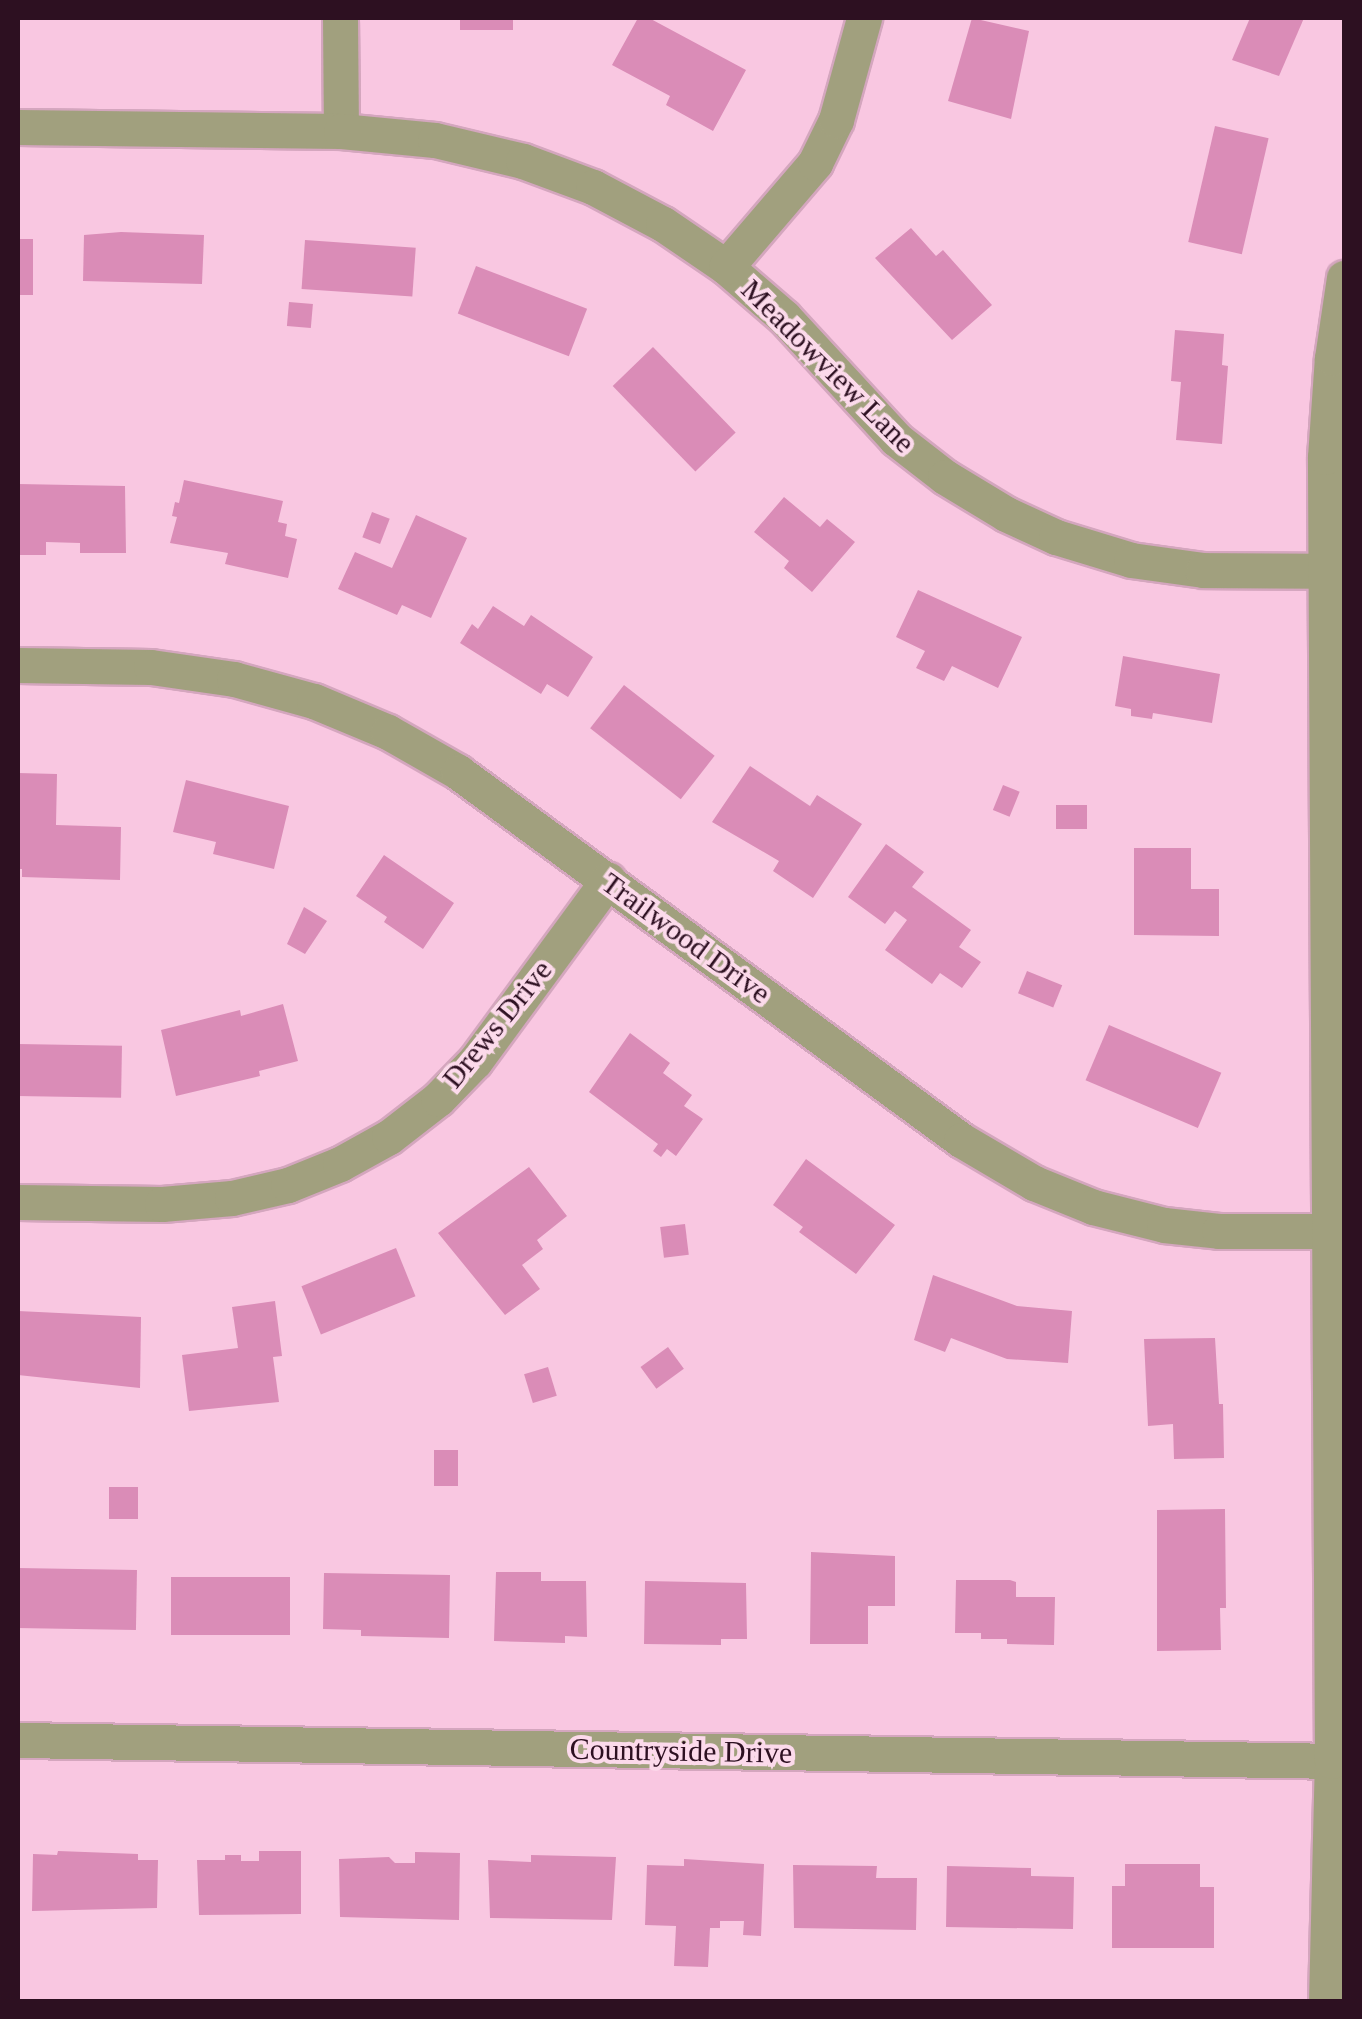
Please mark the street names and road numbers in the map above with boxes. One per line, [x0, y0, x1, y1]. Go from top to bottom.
street label: Meadowview Lane [734, 272, 922, 460]
street label: Trailwood Drive [595, 865, 777, 1011]
street label: Drews Drive [435, 953, 559, 1095]
street label: Countryside Drive [569, 1731, 793, 1771]

